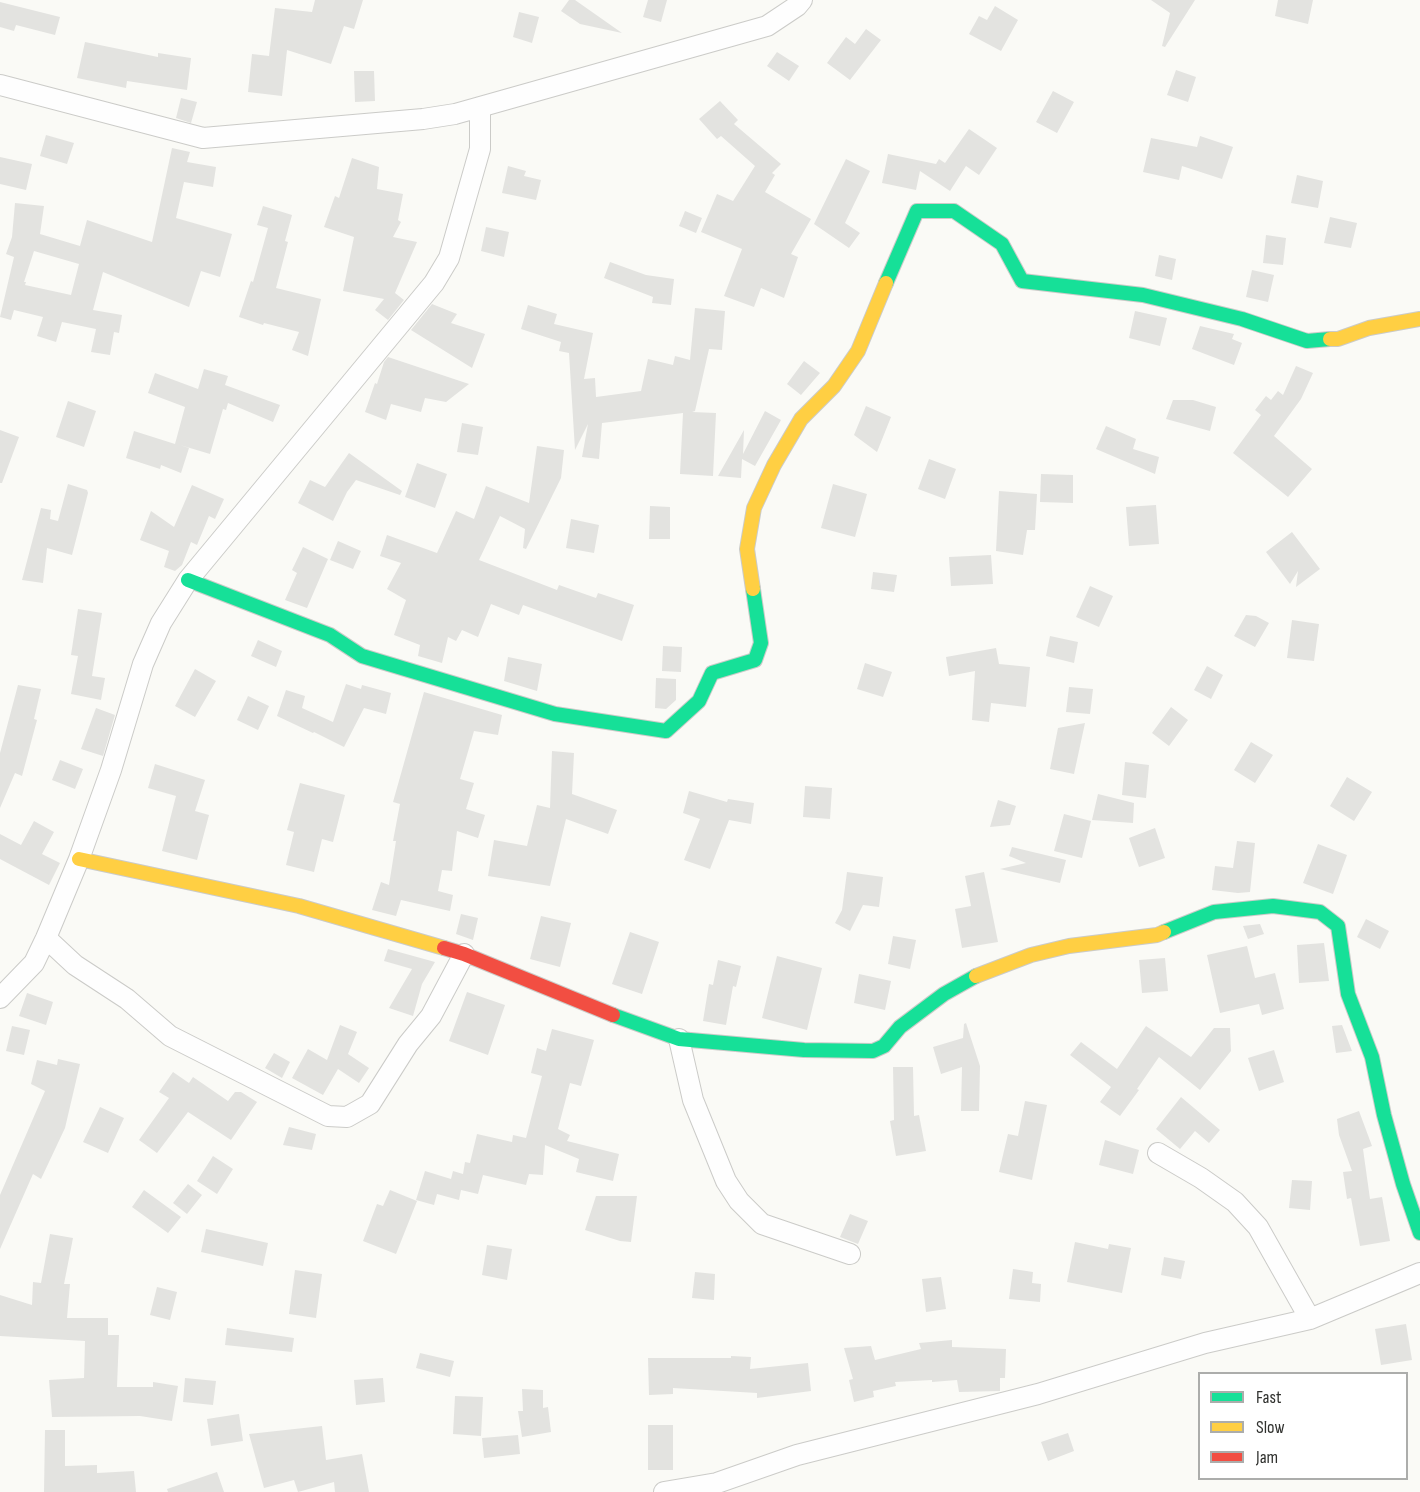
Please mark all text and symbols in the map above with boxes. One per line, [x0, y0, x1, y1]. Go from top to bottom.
legend [1198, 1372, 1408, 1480]
text: Fast [1256, 1387, 1281, 1408]
text: Slow [1256, 1417, 1285, 1438]
text: Jam [1256, 1447, 1278, 1468]

